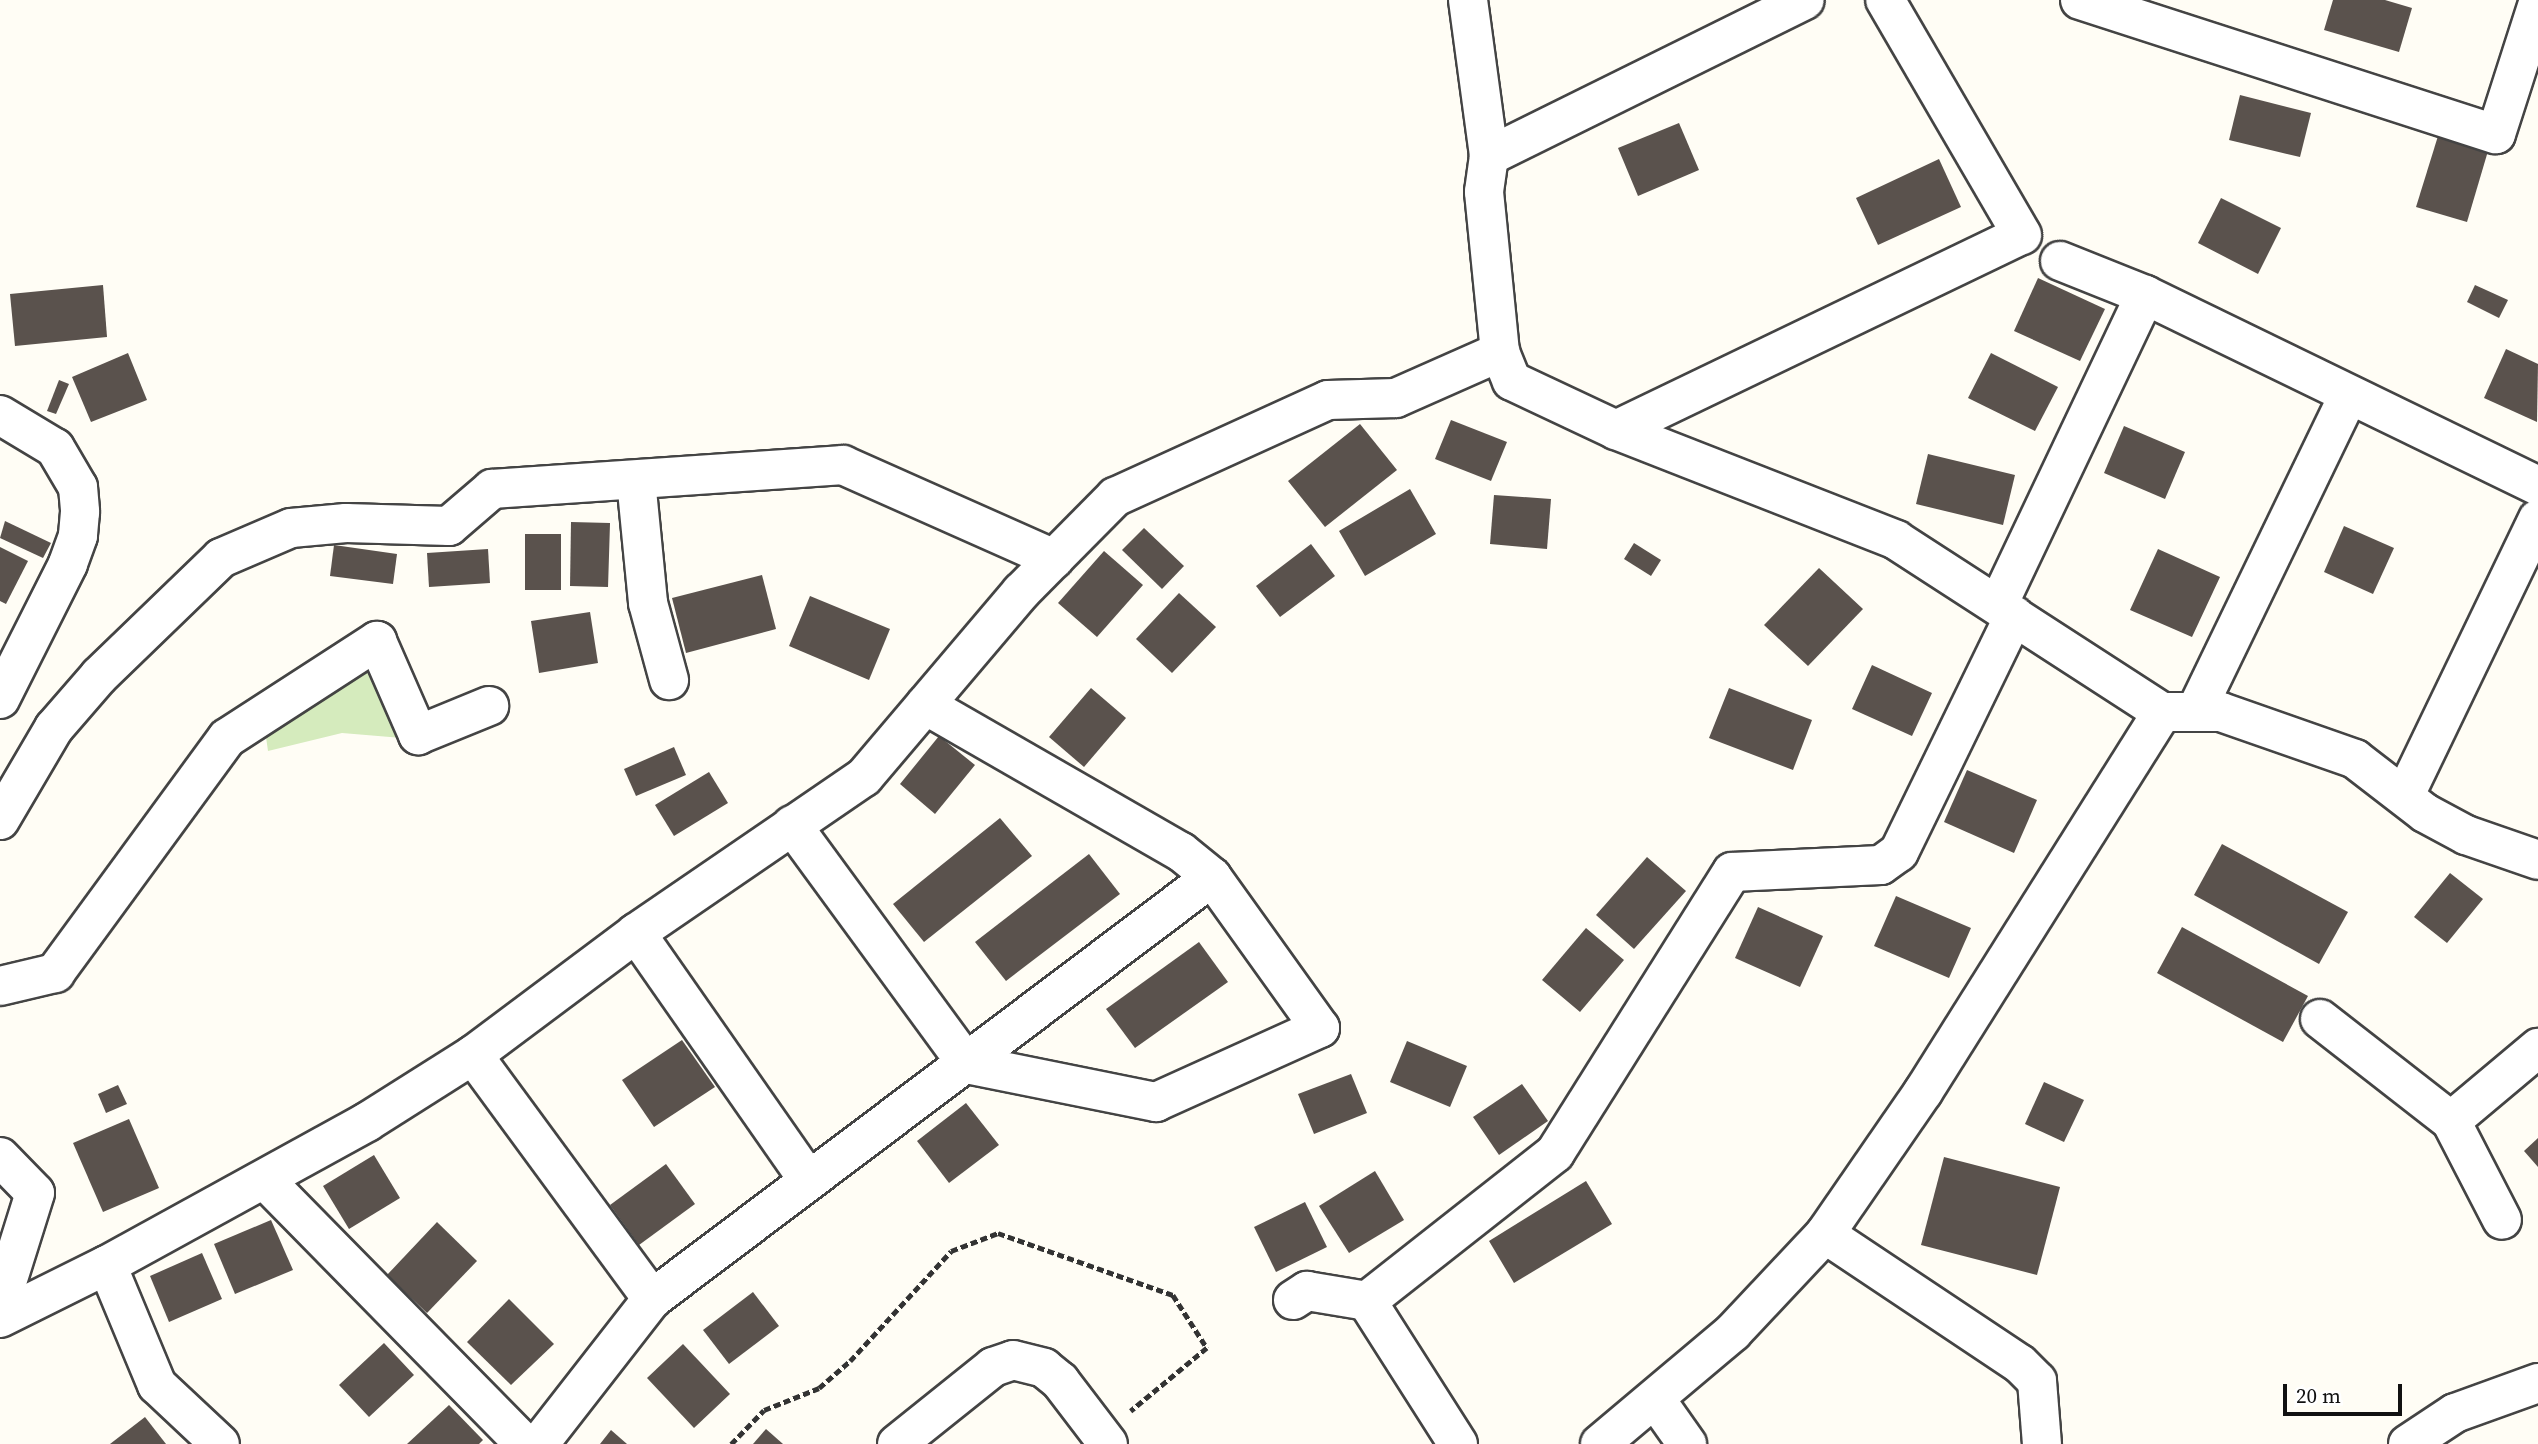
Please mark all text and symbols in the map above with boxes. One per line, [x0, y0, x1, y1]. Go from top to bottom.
scale bar [2286, 1370, 2405, 1414]
text: 20 m [2296, 1381, 2341, 1410]

